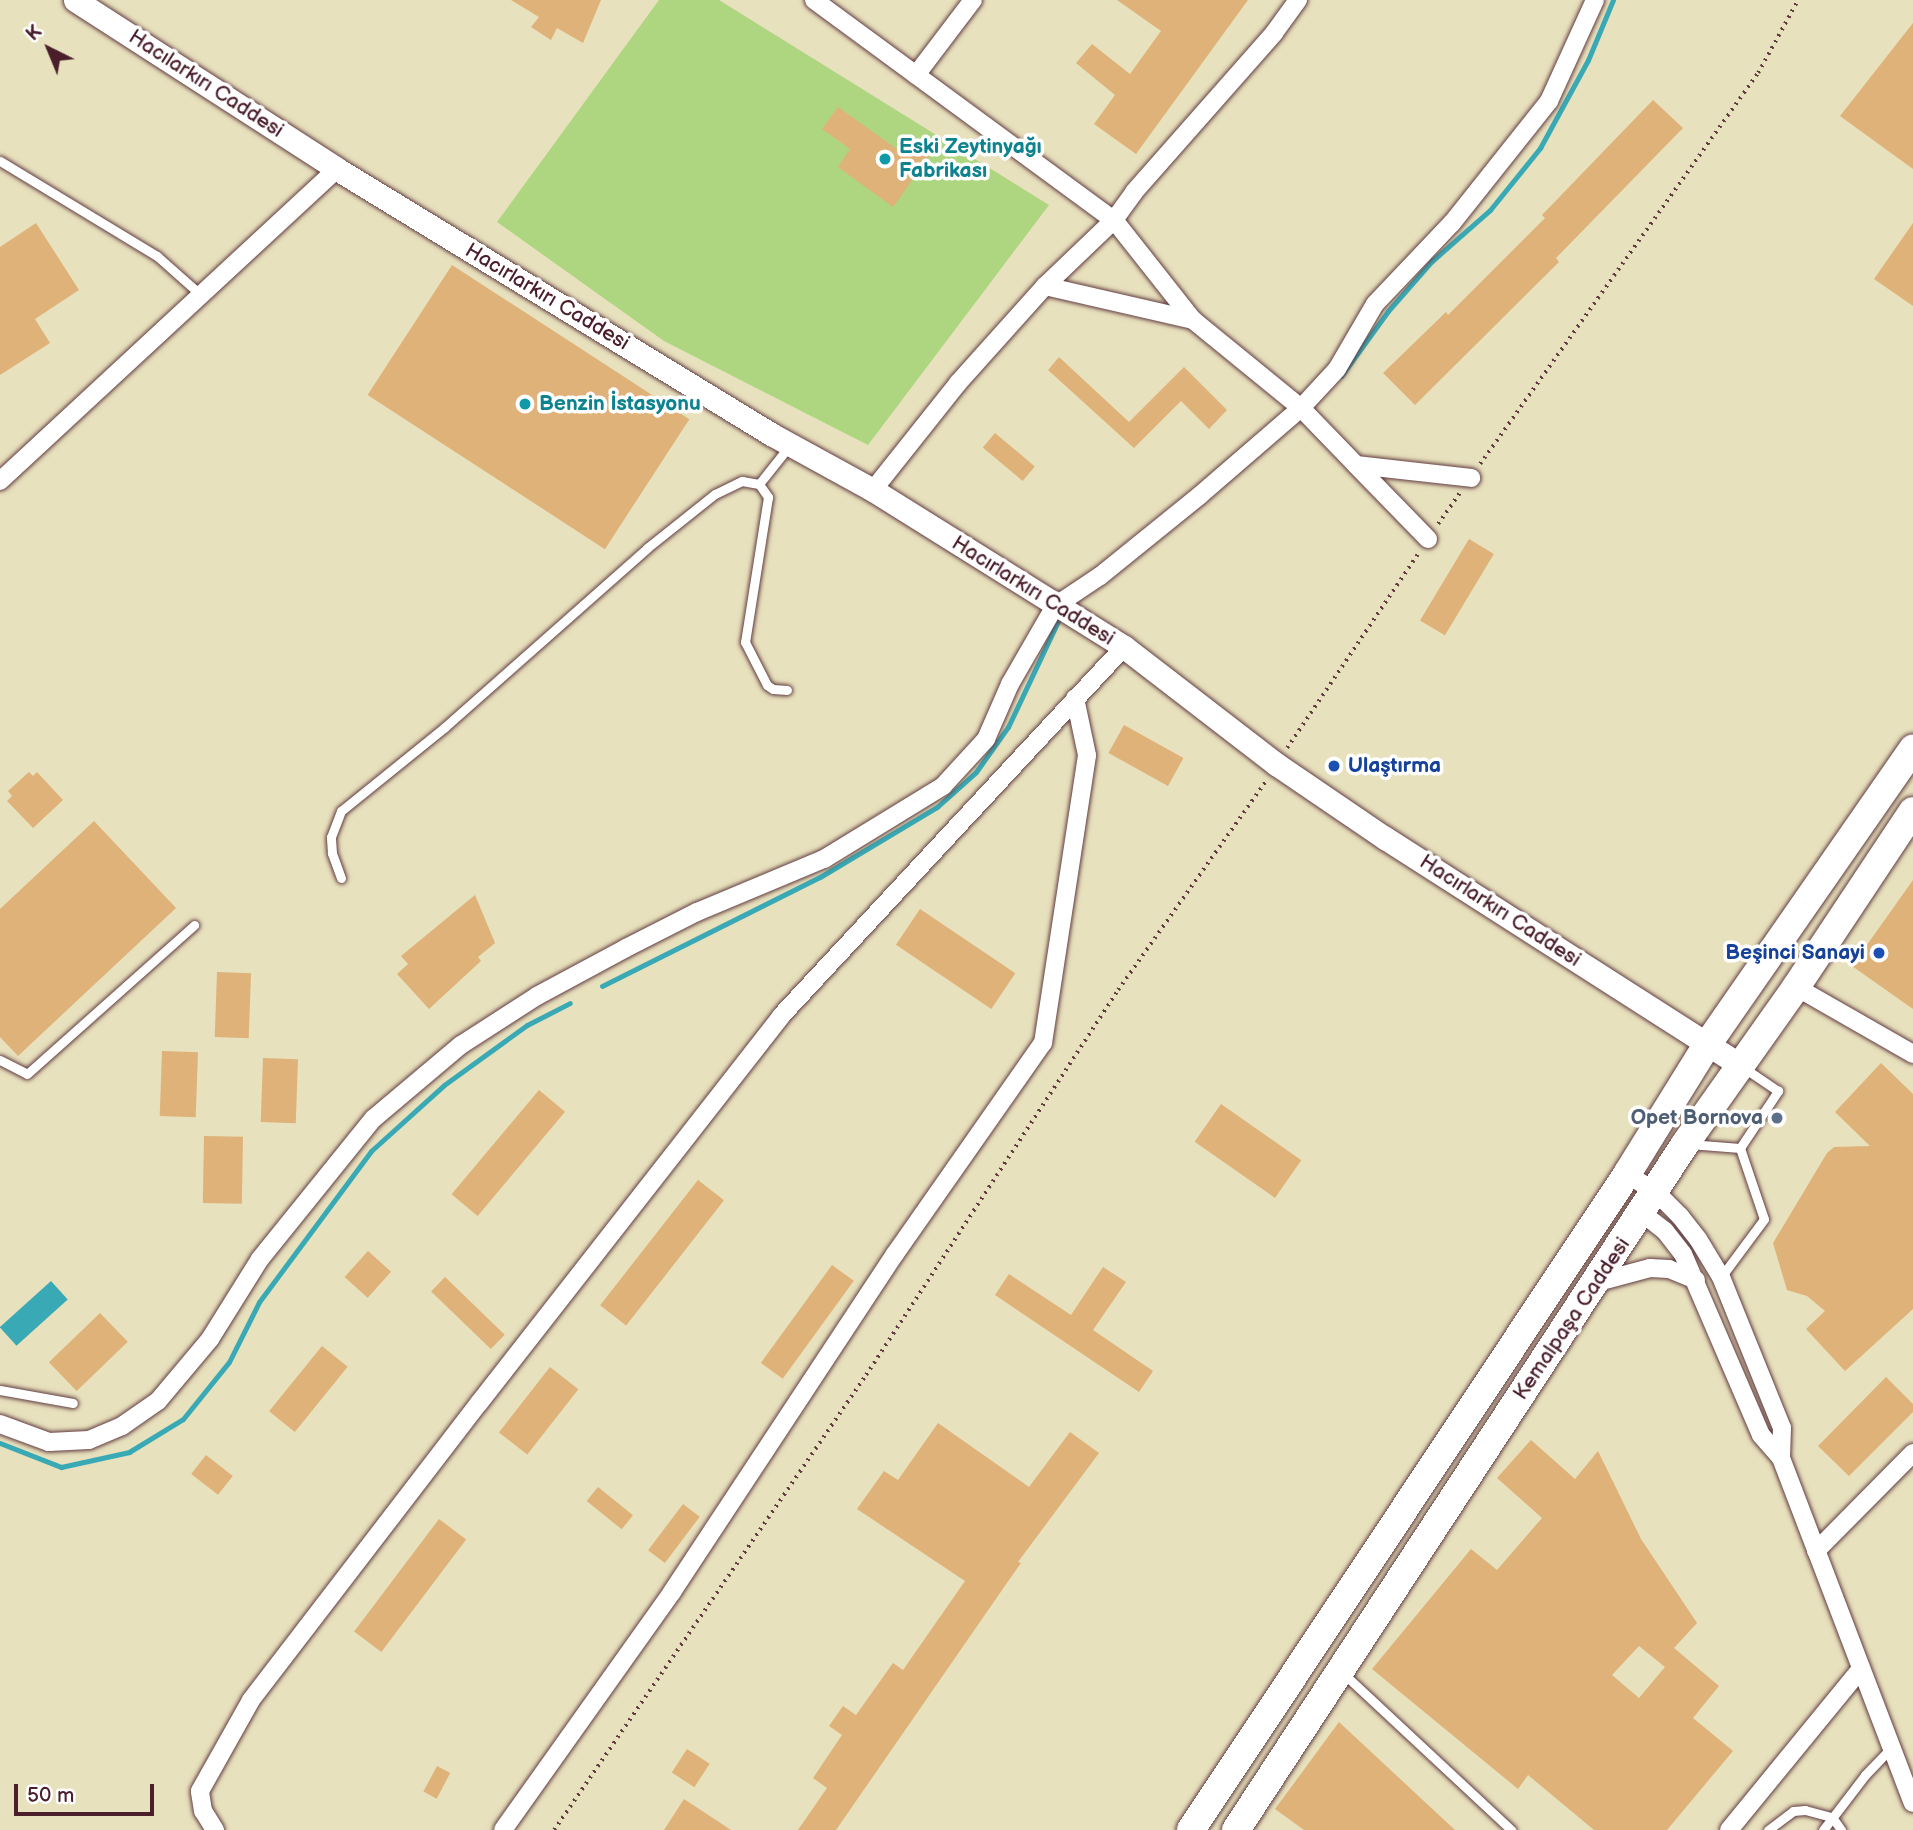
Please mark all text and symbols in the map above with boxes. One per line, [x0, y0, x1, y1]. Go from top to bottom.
north arrow [14, 14, 84, 84]
text: K [22, 20, 47, 46]
street label: Hacılarkırı Caddesi [124, 25, 288, 143]
place label: Eski Zeytinyağı Fabrikası [899, 134, 1042, 184]
marker: Eski Zeytinyağı Fabrikası [877, 151, 893, 167]
street label: Hacırlarkırı Caddesi [460, 238, 634, 356]
place label: Benzin İstasyonu [539, 391, 701, 417]
marker: Benzin İstasyonu [517, 396, 533, 412]
street label: Hacırlarkırı Caddesi [947, 531, 1119, 651]
place label: Ulaştırma [1348, 753, 1441, 779]
marker: Ulaştırma [1326, 758, 1342, 774]
street label: Hacırlarkırı Caddesi [1415, 849, 1585, 973]
place label: Beşinci Sanayi [1725, 940, 1865, 966]
marker: Beşinci Sanayi [1871, 945, 1887, 961]
place label: Opet Bornova [1631, 1105, 1763, 1131]
marker: Opet Bornova [1769, 1110, 1785, 1126]
street label: Kemalpaşa Caddesi [1508, 1233, 1636, 1405]
scale bar [18, 1770, 158, 1814]
text: 50 m [27, 1783, 74, 1808]

